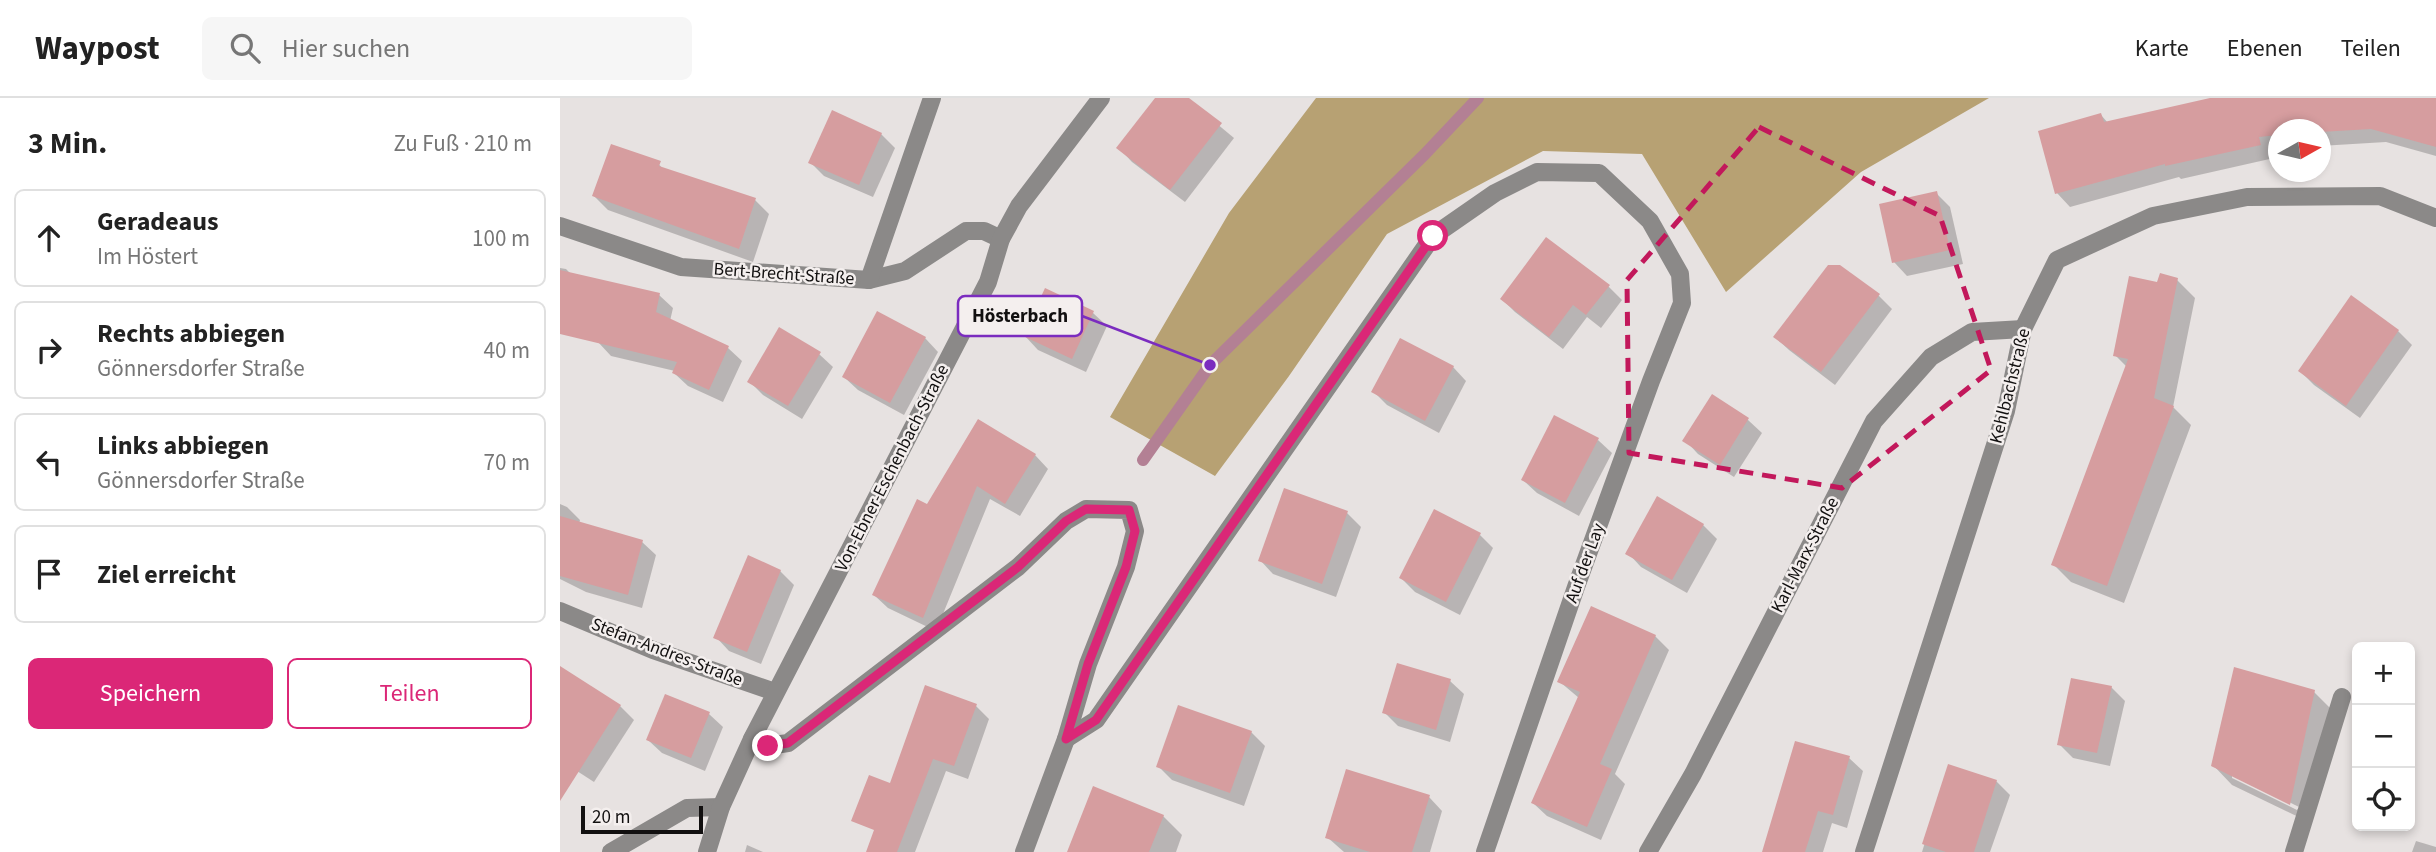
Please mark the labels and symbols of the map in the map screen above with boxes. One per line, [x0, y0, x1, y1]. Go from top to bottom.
north arrow [2268, 119, 2331, 182]
route start [1417, 220, 1448, 251]
street label: Bert-Brecht-Straße [713, 257, 855, 291]
callout: Hösterbach [958, 296, 1082, 336]
text: Hösterbach [972, 303, 1068, 330]
street label: Kehlbachstraße [1984, 326, 2036, 446]
street label: Von-Ebner-Eschenbach-Straße [829, 360, 955, 576]
street label: Karl-Marx-Straße [1765, 493, 1845, 617]
street label: Auf der Lay [1559, 519, 1611, 606]
street label: Stefan-Andres-Straße [588, 612, 746, 692]
route end [752, 730, 783, 761]
scale bar [581, 803, 704, 835]

